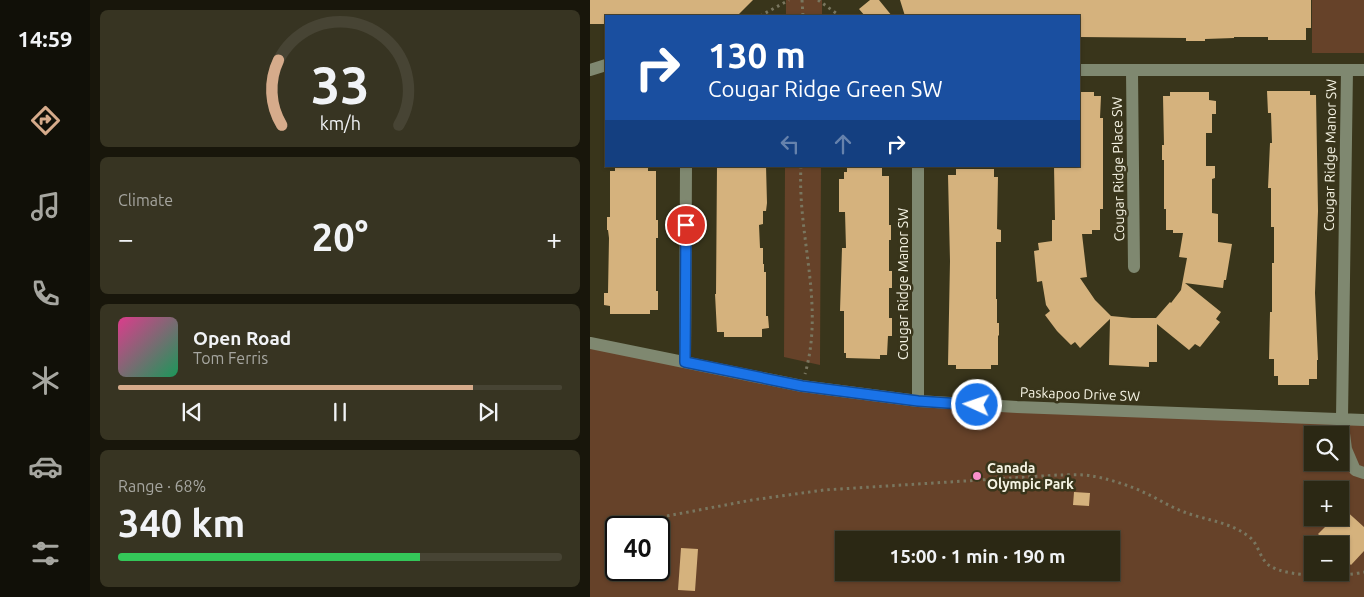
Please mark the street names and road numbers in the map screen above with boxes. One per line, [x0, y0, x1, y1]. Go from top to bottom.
street label: Cougar Ridge Manor SW [1321, 79, 1339, 231]
street label: Cougar Ridge Place SW [1109, 96, 1127, 242]
street label: Cougar Ridge Manor SW [895, 208, 911, 360]
street label: Paskapoo Drive SW [1020, 384, 1140, 404]

